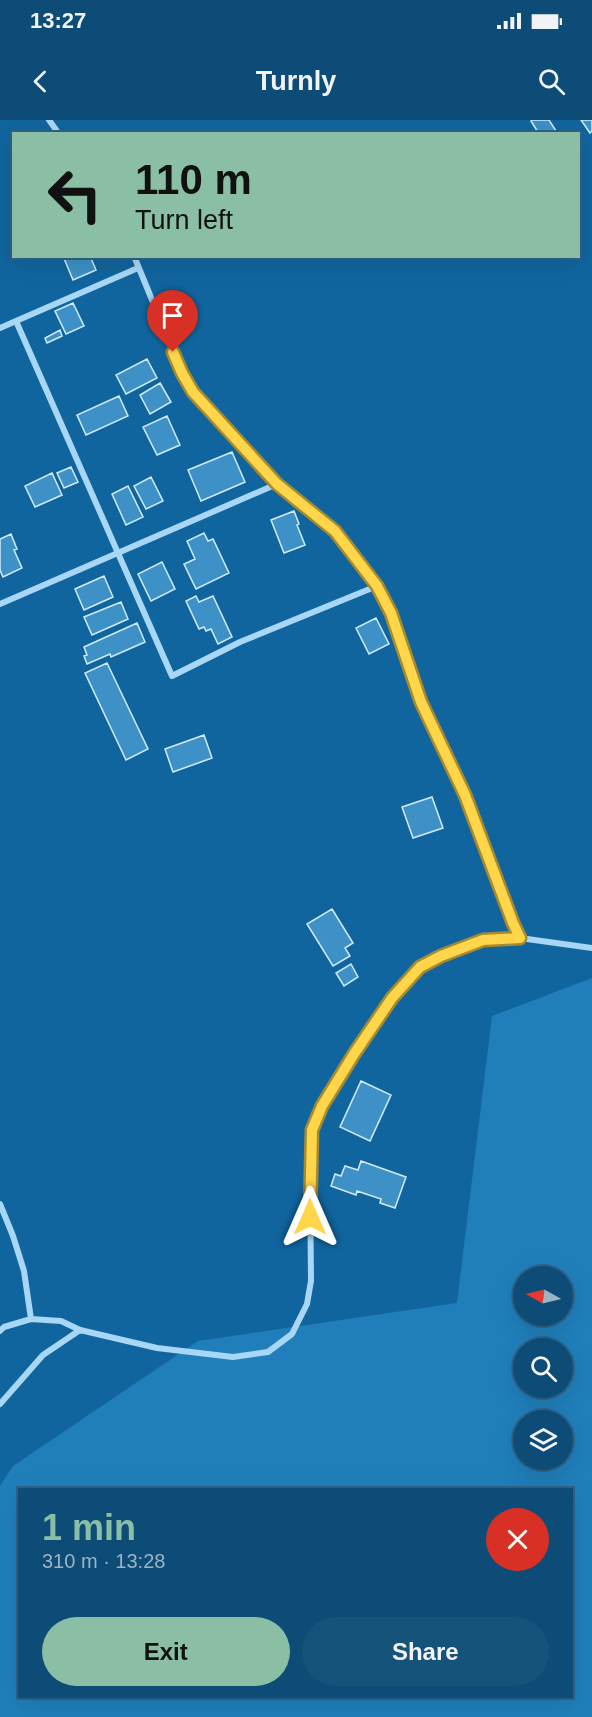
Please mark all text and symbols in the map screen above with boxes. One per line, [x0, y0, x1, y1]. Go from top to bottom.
text: 13:27 [30, 8, 86, 33]
icon: back [24, 65, 57, 98]
icon: search [535, 65, 568, 98]
text: Turnly [256, 66, 336, 96]
icon: left [36, 156, 114, 234]
text: 110 m [135, 156, 252, 203]
text: Turn left [135, 205, 233, 235]
pin [147, 290, 198, 352]
icon: arrive [156, 299, 189, 332]
position arrow [278, 1185, 342, 1249]
north arrow [513, 1266, 573, 1326]
map controls [513, 1266, 573, 1470]
button: search [513, 1338, 573, 1398]
button: layers [513, 1410, 573, 1470]
text: 1 min [42, 1507, 136, 1548]
button: close [486, 1508, 549, 1571]
text: 310 m · 13:28 [42, 1550, 165, 1572]
button: Exit [42, 1617, 290, 1686]
button: Share [302, 1617, 549, 1686]

